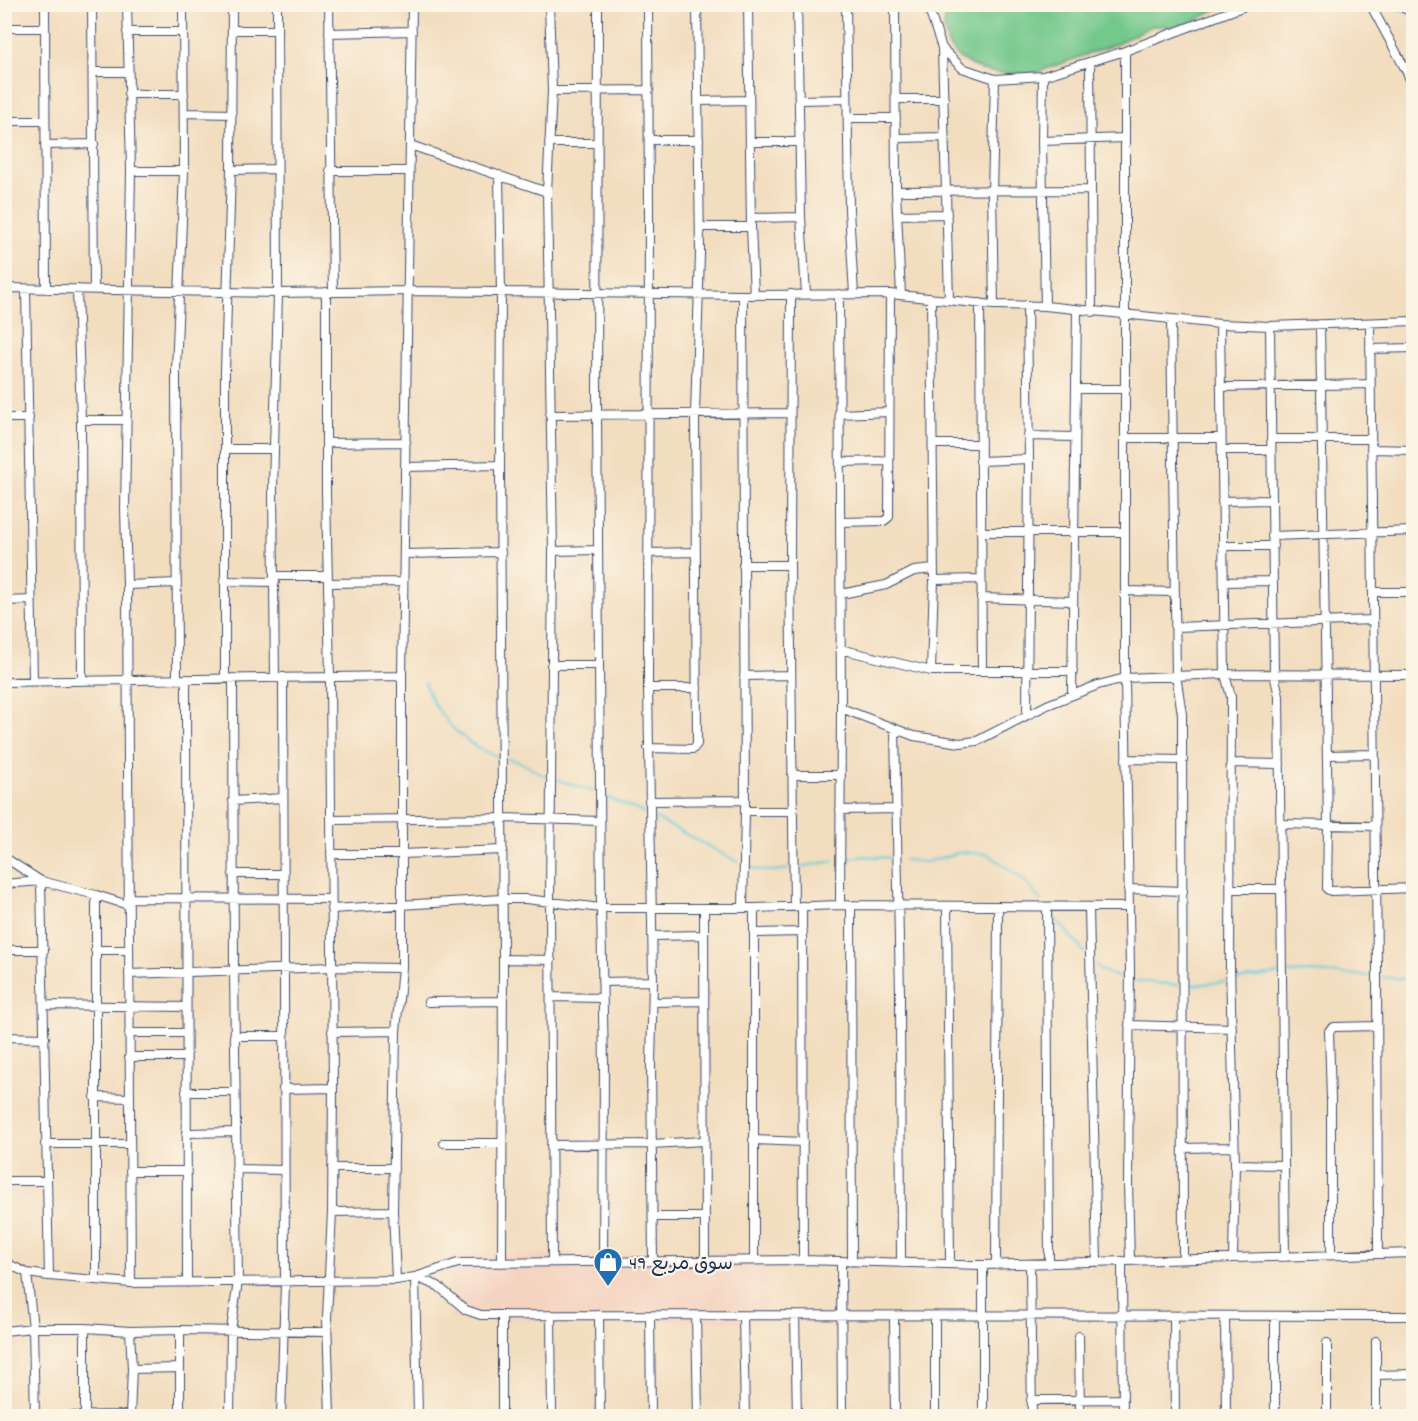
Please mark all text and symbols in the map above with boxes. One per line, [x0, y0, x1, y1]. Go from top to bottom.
shop icon: سوق مربع 49 [592, 1246, 624, 1288]
place label: سوق مربع 49 [629, 1251, 733, 1279]

